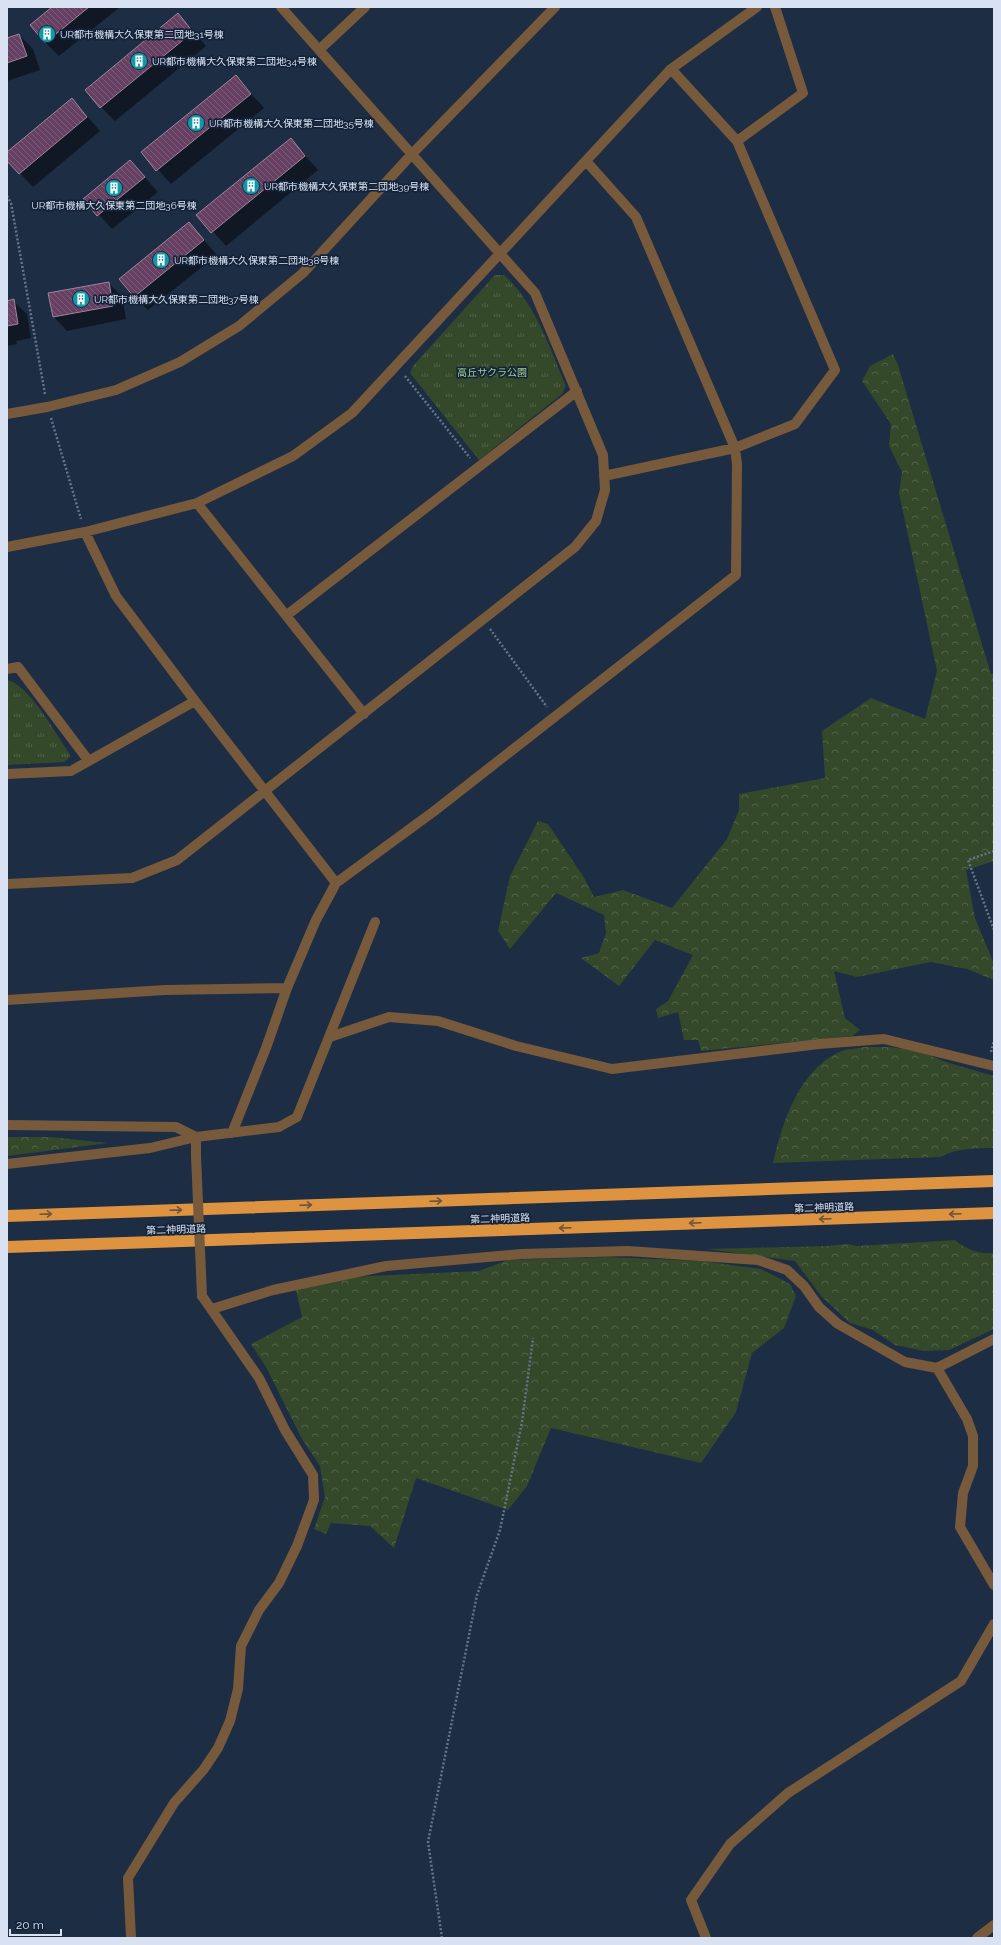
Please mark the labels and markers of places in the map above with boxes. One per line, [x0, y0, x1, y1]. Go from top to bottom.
building icon: UR都市機構大久保東第二団地31号棟 [37, 24, 57, 44]
place label: UR都市機構大久保東第二団地31号棟 [60, 29, 224, 40]
building icon: UR都市機構大久保東第二団地34号棟 [129, 51, 149, 71]
place label: UR都市機構大久保東第二団地34号棟 [152, 56, 317, 67]
building icon: UR都市機構大久保東第二団地35号棟 [186, 113, 206, 133]
place label: UR都市機構大久保東第二団地35号棟 [209, 118, 374, 129]
building icon: UR都市機構大久保東第二団地39号棟 [241, 176, 261, 196]
building icon: UR都市機構大久保東第二団地36号棟 [104, 178, 124, 198]
place label: UR都市機構大久保東第二団地39号棟 [264, 181, 429, 192]
place label: UR都市機構大久保東第二団地36号棟 [31, 200, 197, 211]
building icon: UR都市機構大久保東第二団地38号棟 [151, 250, 171, 270]
place label: UR都市機構大久保東第二団地38号棟 [174, 255, 339, 266]
building icon: UR都市機構大久保東第二団地37号棟 [71, 289, 91, 309]
place label: UR都市機構大久保東第二団地37号棟 [94, 294, 259, 305]

